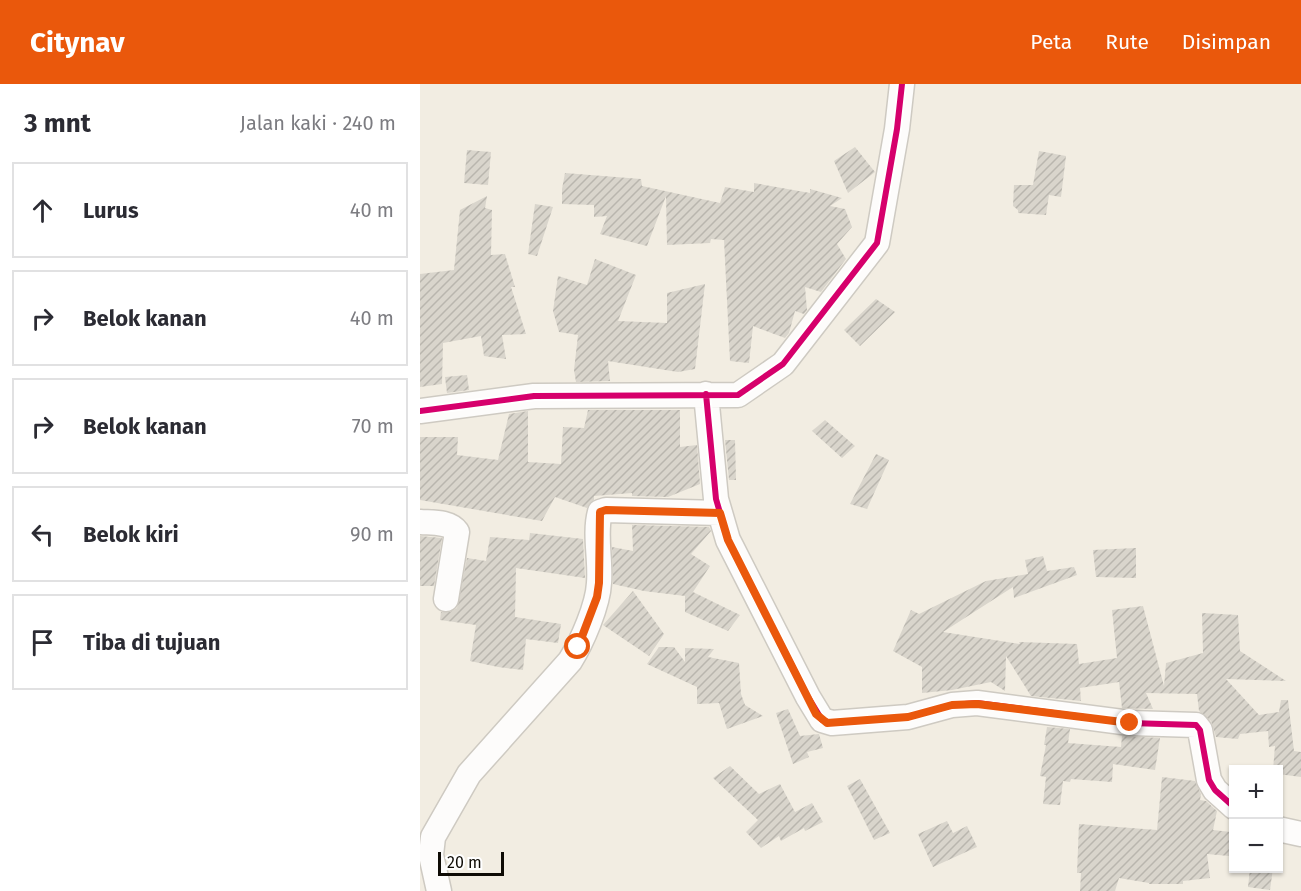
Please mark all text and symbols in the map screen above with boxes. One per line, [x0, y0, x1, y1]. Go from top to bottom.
text: Citynav [30, 26, 125, 59]
text: Peta [1030, 29, 1072, 55]
text: Rute [1105, 29, 1149, 55]
text: Disimpan [1182, 29, 1271, 55]
text: 3 mnt [24, 108, 91, 139]
text: Jalan kaki · 240 m [240, 111, 396, 135]
icon: ahead [26, 194, 59, 227]
text: Lurus [83, 197, 139, 224]
text: 40 m [350, 198, 394, 222]
icon: right [26, 302, 59, 335]
text: Belok kanan [83, 305, 207, 332]
text: 40 m [350, 306, 394, 330]
icon: right [26, 410, 59, 443]
text: Belok kanan [83, 413, 207, 440]
text: 70 m [352, 414, 394, 438]
icon: left [26, 518, 59, 551]
text: Belok kiri [83, 521, 179, 548]
text: 90 m [350, 522, 394, 546]
icon: arrive [26, 626, 59, 659]
text: Tiba di tujuan [83, 629, 220, 656]
route start [564, 633, 590, 659]
route end [1116, 709, 1142, 735]
map controls [1229, 765, 1283, 873]
button: + [1229, 765, 1283, 819]
button: − [1229, 819, 1283, 873]
scale bar [438, 849, 504, 876]
text: 20 m [447, 853, 482, 872]

